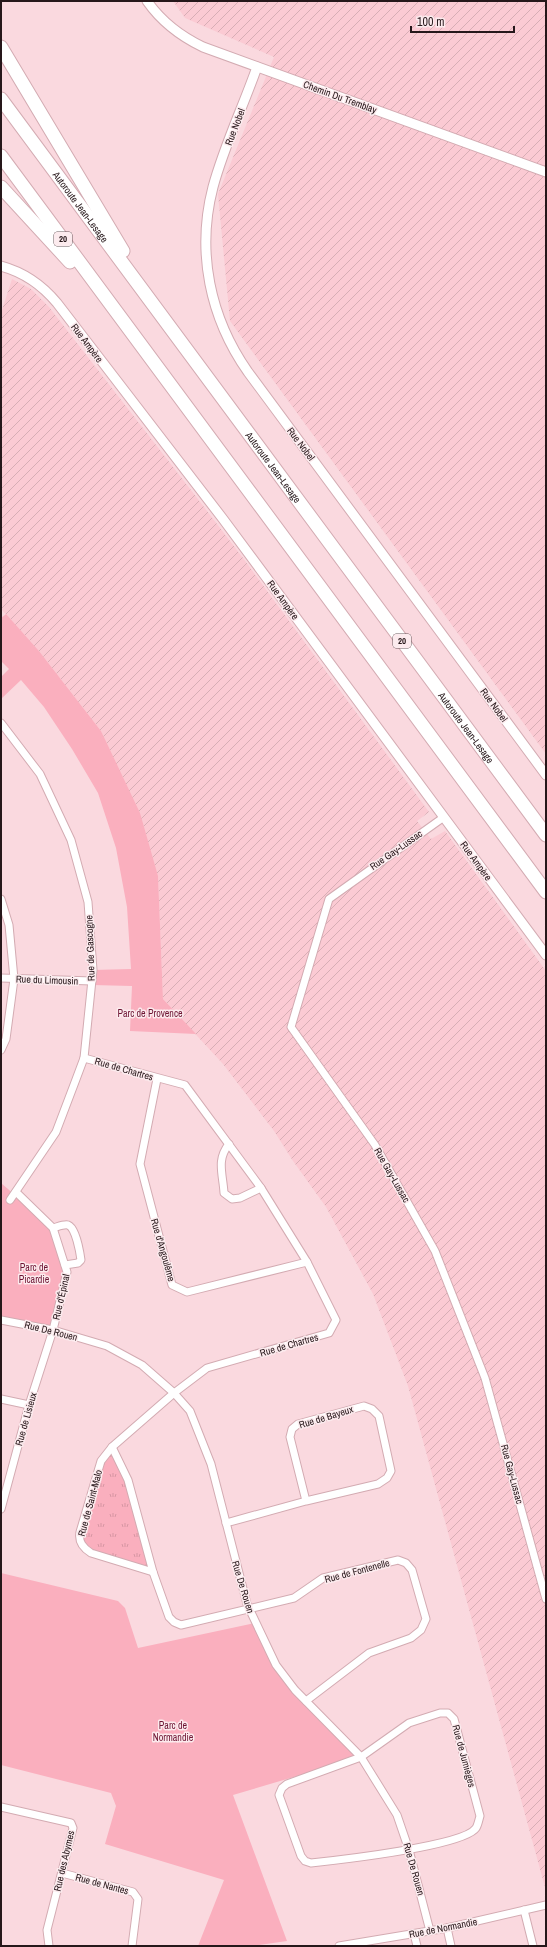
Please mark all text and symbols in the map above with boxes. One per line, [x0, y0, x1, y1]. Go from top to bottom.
scale bar [411, 8, 514, 34]
text: 100 m [417, 14, 444, 30]
street label: Chemin Du Tremblay [301, 78, 379, 117]
street label: Rue Nobel [222, 106, 248, 147]
street label: Autoroute Jean-Lesage [50, 168, 112, 245]
road number: 20 [54, 232, 72, 246]
street label: Rue Ampère [68, 321, 106, 365]
street label: Rue Nobel [284, 425, 318, 464]
street label: Autoroute Jean-Lesage [242, 428, 304, 506]
street label: Rue Ampère [264, 578, 302, 623]
road number: 20 [393, 634, 411, 648]
street label: Rue Nobel [477, 686, 511, 725]
street label: Autoroute Jean-Lesage [435, 688, 497, 766]
street label: Rue Gay-Lussac [367, 827, 425, 873]
street label: Rue Ampère [457, 839, 495, 884]
street label: Rue de Gascogne [82, 914, 98, 981]
street label: Rue du Limousin [16, 972, 78, 988]
park label: Parc de Provence [117, 1007, 183, 1020]
street label: Rue de Chartres [93, 1054, 155, 1084]
street label: Rue Gay-Lussac [371, 1145, 413, 1205]
street label: Rue d'Angoulême [148, 1217, 178, 1283]
park label: Parc de Picardie [19, 1261, 50, 1286]
street label: Rue d'Épinal [49, 1273, 73, 1321]
street label: Rue De Rouen [23, 1318, 79, 1344]
street label: Rue de Chartres [258, 1330, 320, 1360]
street label: Rue de Lisieux [12, 1390, 40, 1447]
street label: Rue de Bayeux [297, 1402, 356, 1431]
street label: Rue Gay-Lussac [498, 1443, 526, 1505]
street label: Rue de Saint-Malo [75, 1468, 105, 1538]
street label: Rue de Fontenelle [323, 1556, 391, 1586]
street label: Rue De Rouen [229, 1559, 257, 1615]
park label: Parc de Normandie [153, 1719, 194, 1744]
street label: Rue de Jumièges [449, 1723, 479, 1789]
street label: Rue des Abymes [51, 1829, 77, 1893]
street label: Rue De Rouen [400, 1841, 428, 1897]
street label: Rue de Nantes [74, 1871, 130, 1897]
street label: Rue de Normandie [408, 1915, 479, 1941]

